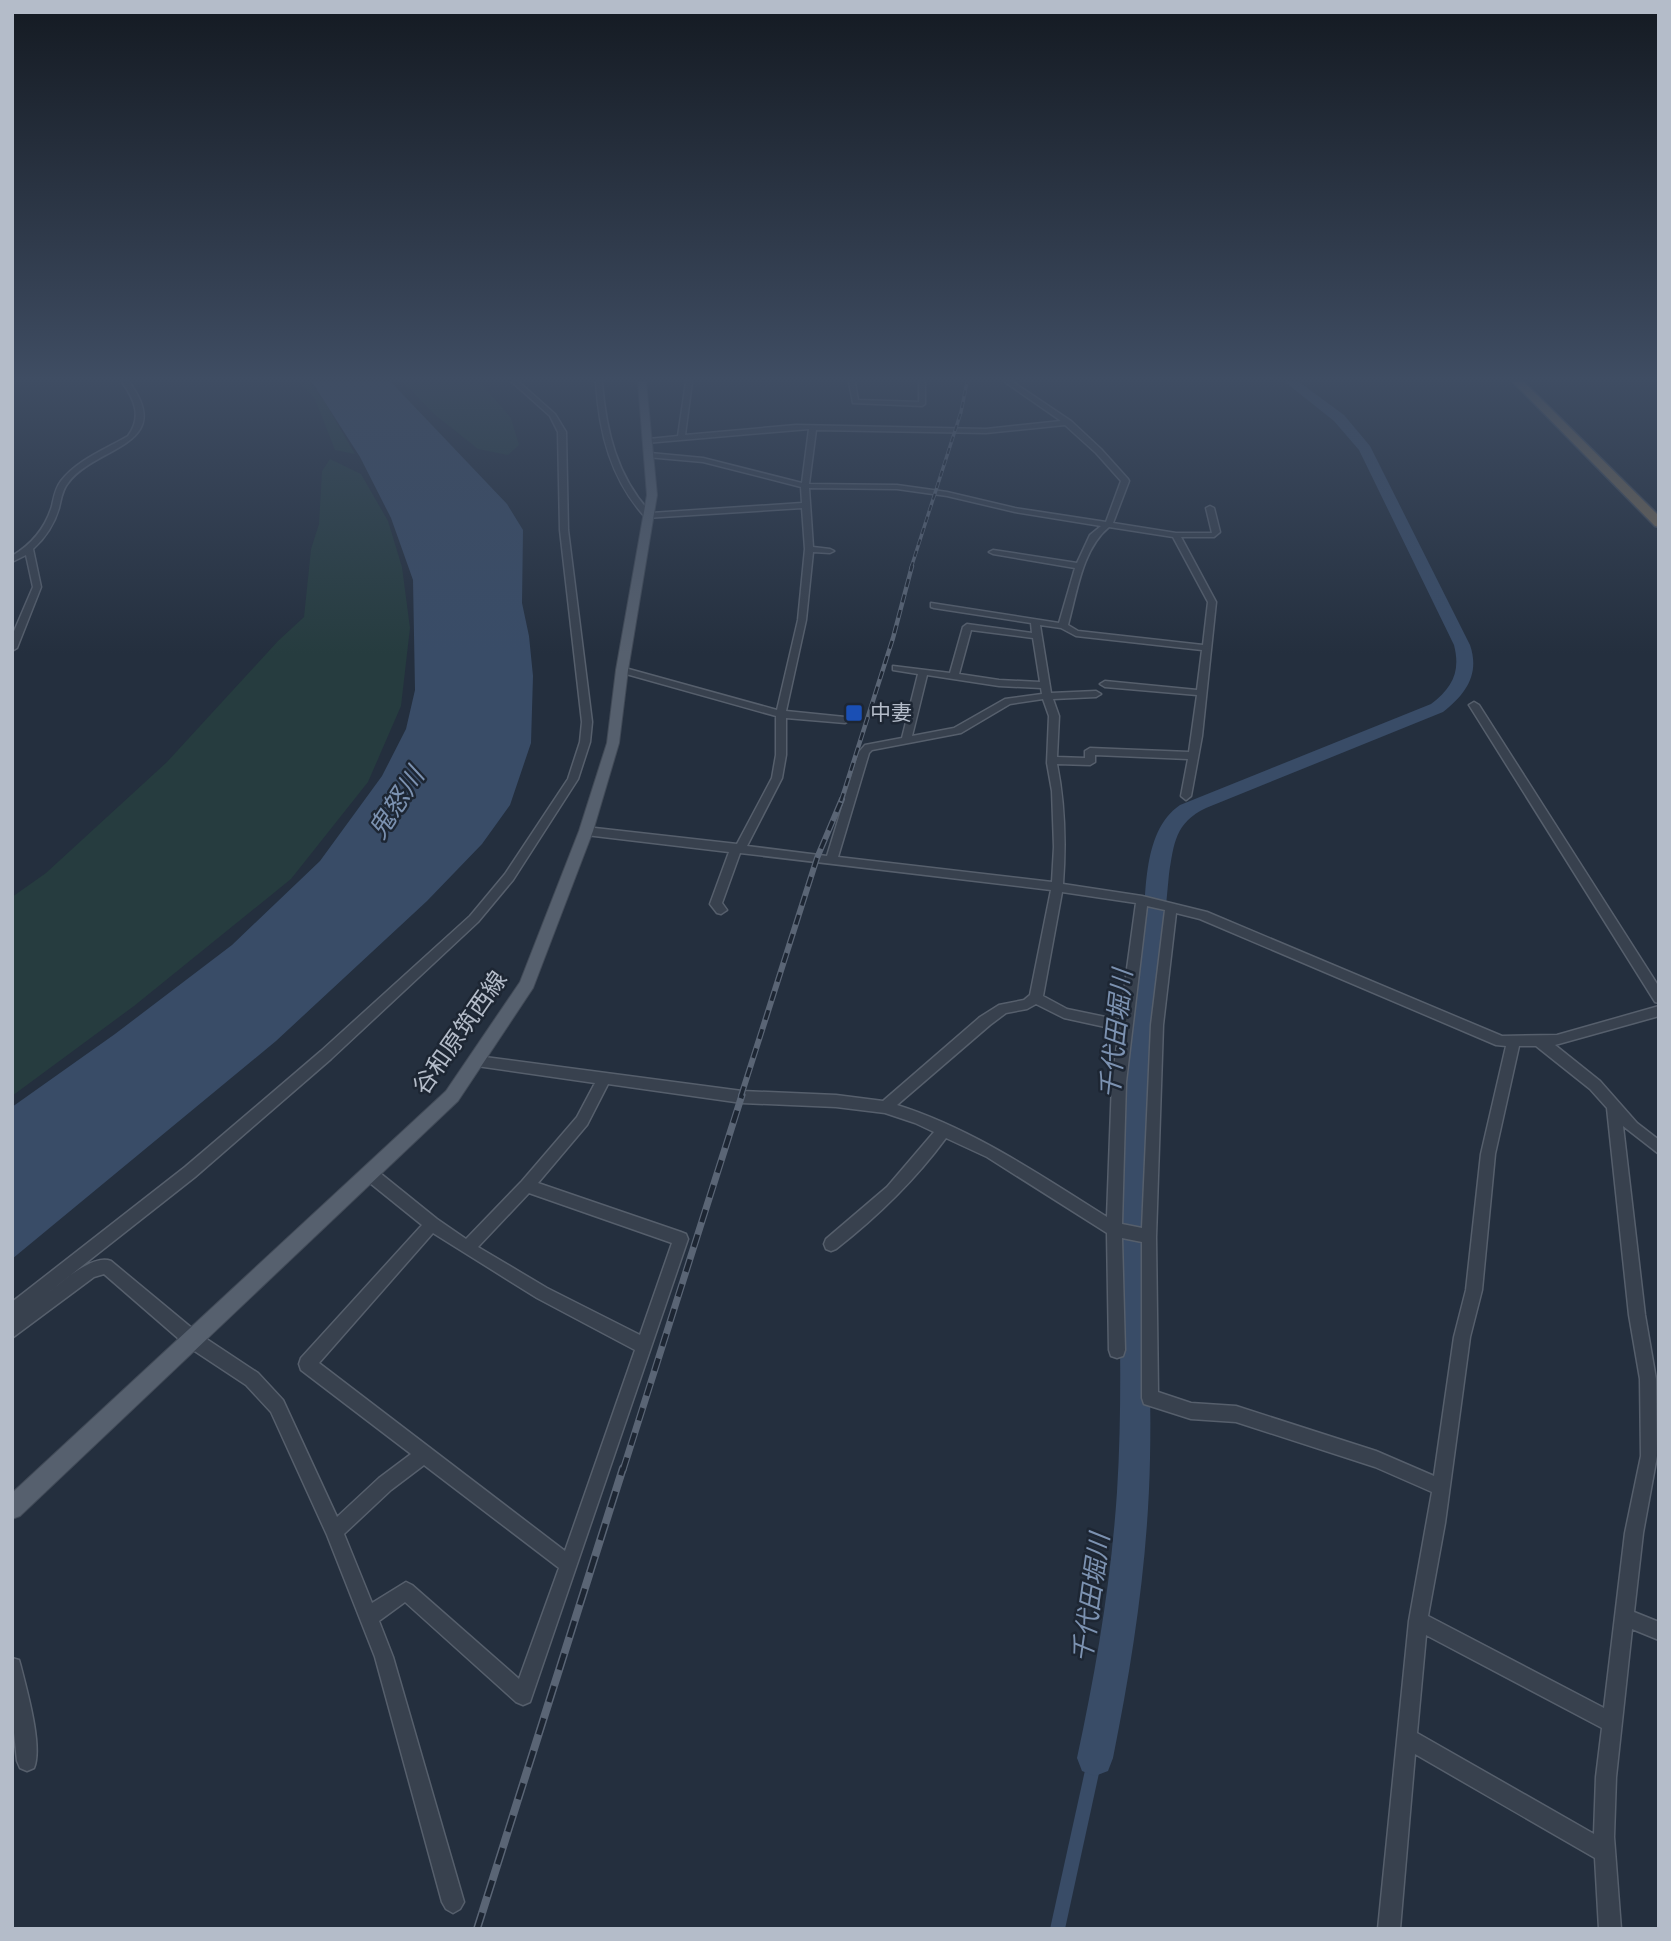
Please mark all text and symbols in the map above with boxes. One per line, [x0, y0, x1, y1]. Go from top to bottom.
place label: 中妻 [870, 700, 912, 725]
marker: 中妻 [844, 703, 864, 723]
water label: 鬼怒川 [362, 760, 432, 844]
water label: 千代田堀川 [1094, 965, 1139, 1100]
street label: 谷和原筑西線 [407, 966, 513, 1100]
water label: 千代田堀川 [1067, 1529, 1116, 1665]

